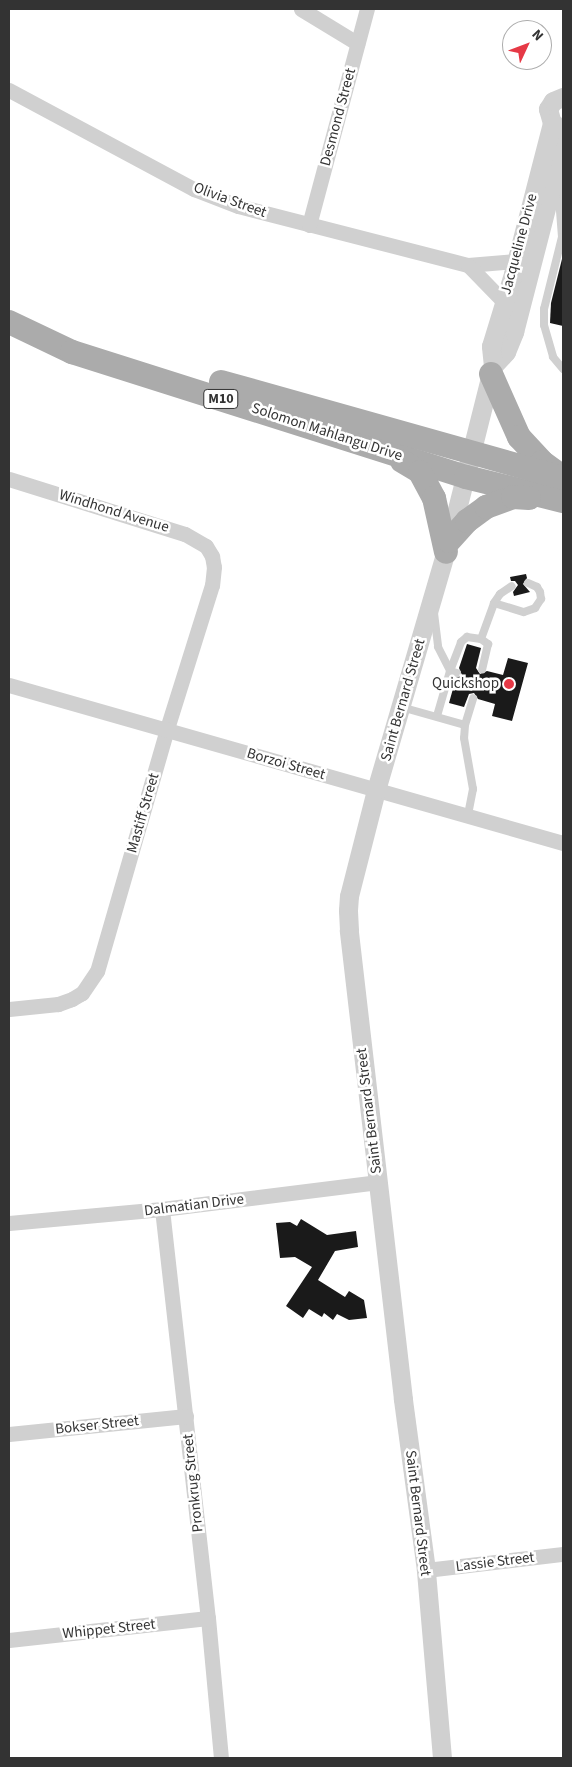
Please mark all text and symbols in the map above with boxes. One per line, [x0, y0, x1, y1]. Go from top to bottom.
north arrow [502, 20, 552, 70]
text: N [527, 25, 548, 46]
street label: Desmond Street [316, 66, 360, 168]
street label: Olivia Street [191, 178, 269, 222]
street label: Jacqueline Drive [497, 192, 541, 296]
road number: M10 [202, 388, 240, 410]
street label: Solomon Mahlangu Drive [249, 399, 405, 465]
street label: Windhond Avenue [57, 486, 171, 536]
street label: Saint Bernard Street [377, 637, 429, 763]
place label: Quickshop [432, 675, 499, 693]
marker: Quickshop [503, 678, 515, 690]
street label: Borzoi Street [245, 744, 327, 784]
street label: Mastiff Street [123, 771, 163, 855]
street label: Saint Bernard Street [352, 1047, 386, 1175]
street label: Dalmatian Drive [143, 1190, 245, 1220]
street label: Bokser Street [54, 1412, 140, 1438]
street label: Pronkrug Street [179, 1433, 207, 1533]
street label: Saint Bernard Street [401, 1449, 435, 1577]
street label: Lassie Street [455, 1548, 535, 1576]
street label: Whippet Street [62, 1615, 156, 1643]

